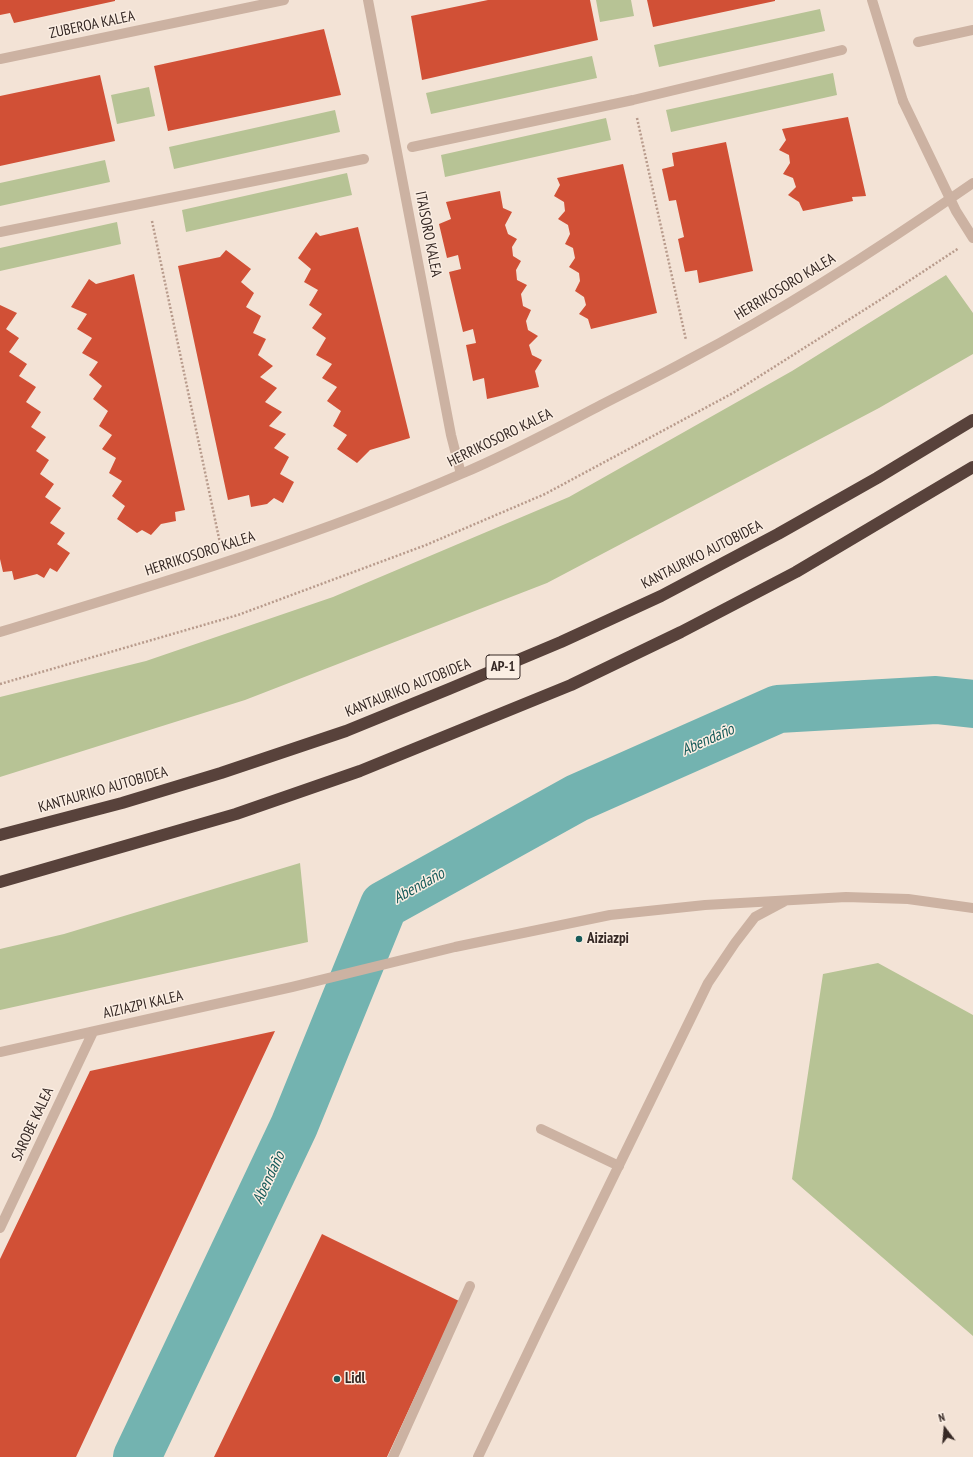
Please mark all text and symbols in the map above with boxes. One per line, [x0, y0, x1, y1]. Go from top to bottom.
street label: ZUBEROA KALEA [48, 7, 136, 43]
street label: ITAISORO KALEA [411, 190, 445, 278]
street label: HERRIKOSORO KALEA [731, 250, 839, 324]
street label: HERRIKOSORO KALEA [445, 405, 555, 471]
street label: KANTAURIKO AUTOBIDEA [638, 517, 766, 593]
street label: HERRIKOSORO KALEA [143, 528, 257, 580]
street label: KANTAURIKO AUTOBIDEA [343, 655, 473, 721]
road number: AP-1 [486, 655, 520, 679]
water label: Abendaño [679, 720, 737, 760]
street label: KANTAURIKO AUTOBIDEA [36, 763, 170, 817]
water label: Abendaño [390, 864, 448, 908]
place label: Aiziazpi [587, 930, 629, 948]
marker: Aiziazpi [574, 934, 584, 944]
street label: AIZIAZPI KALEA [101, 987, 185, 1023]
street label: SAROBE KALEA [8, 1084, 58, 1164]
water label: Abendaño [249, 1149, 289, 1207]
place label: Lidl [345, 1370, 365, 1388]
marker: Lidl [332, 1374, 342, 1384]
north arrow [925, 1409, 965, 1449]
text: N [937, 1410, 946, 1425]

